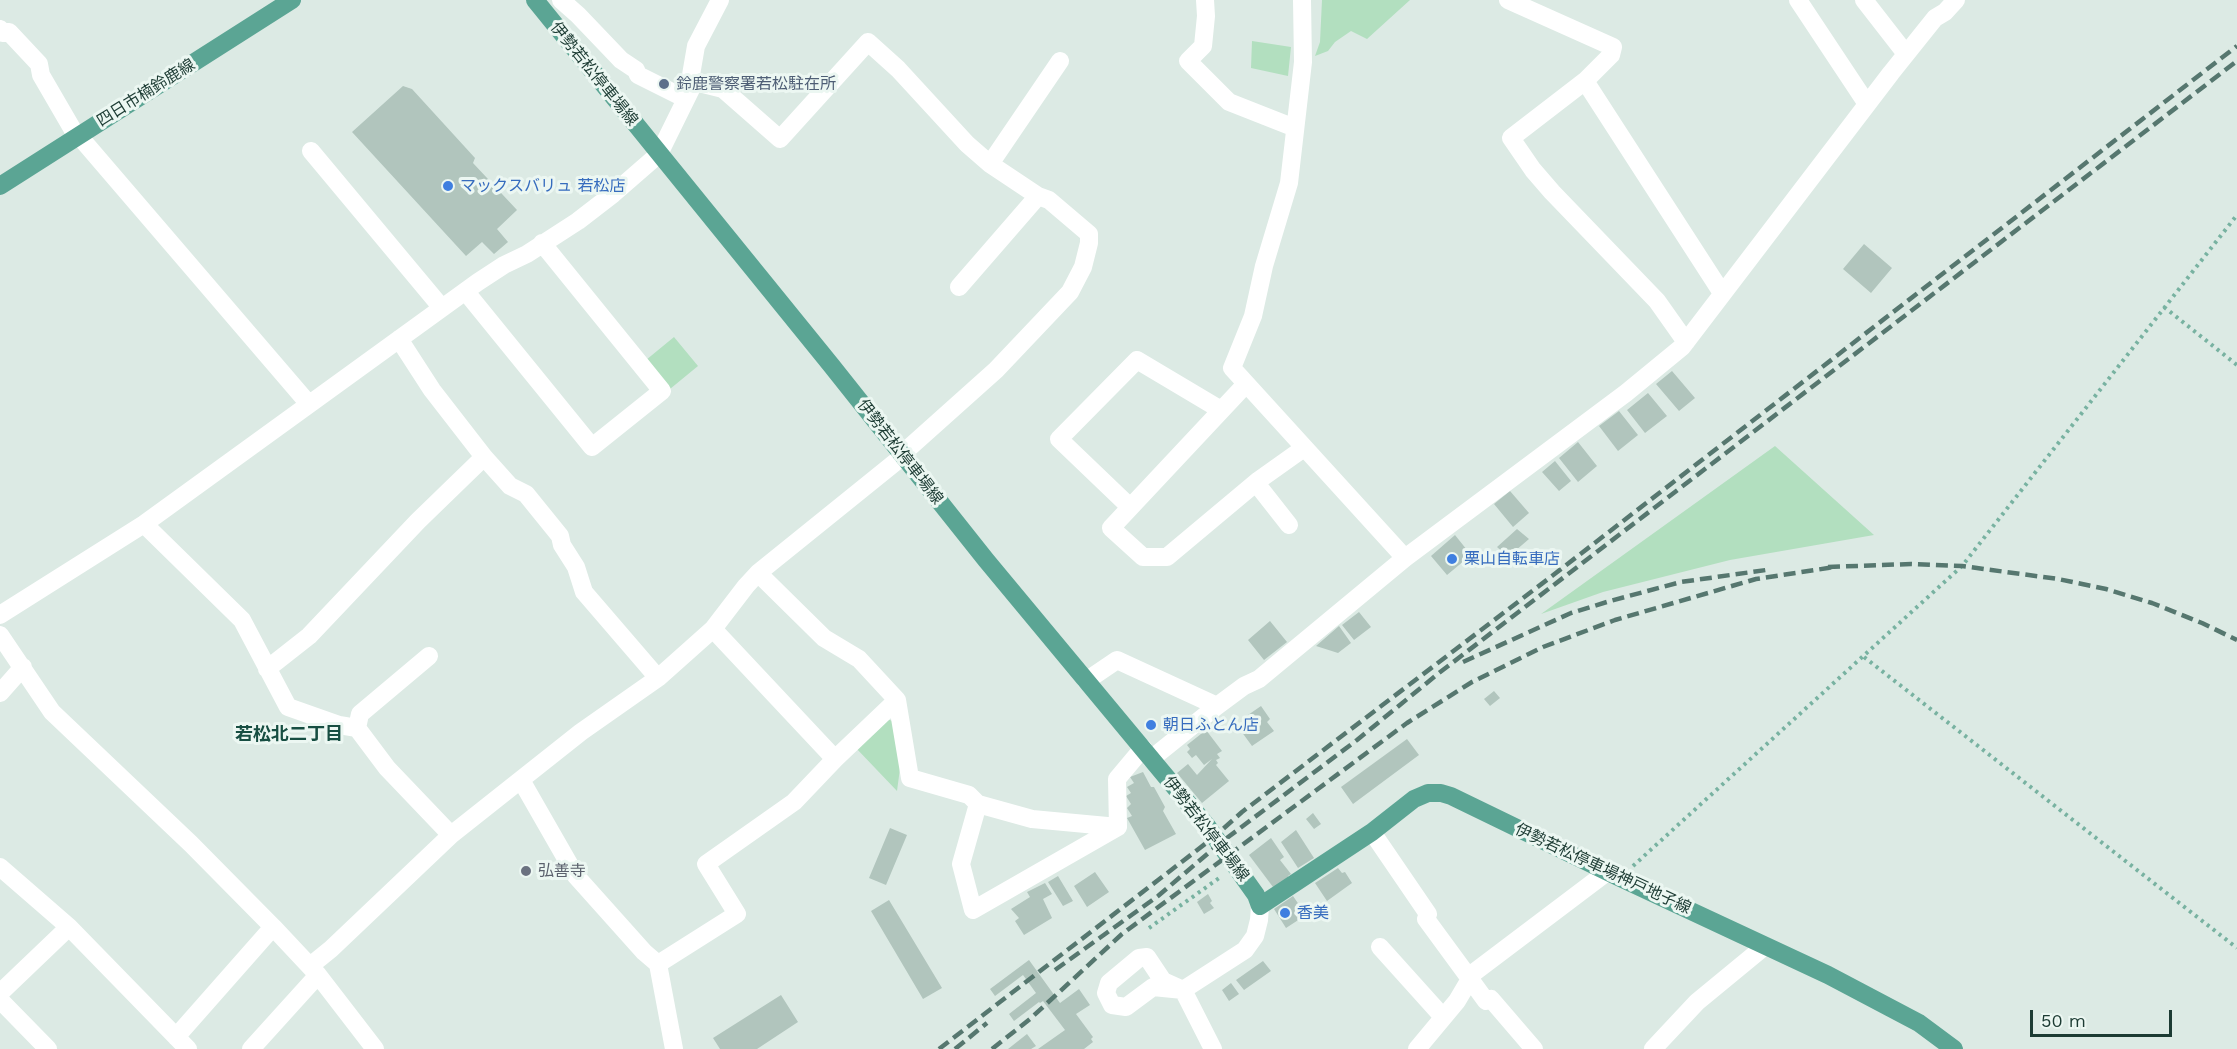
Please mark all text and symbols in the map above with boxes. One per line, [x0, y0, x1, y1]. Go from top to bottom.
street label: 伊勢若松停車場線 [546, 18, 642, 130]
street label: 四日市楠鈴鹿線 [93, 55, 199, 131]
place label: 鈴鹿警察署若松駐在所 [676, 74, 836, 94]
marker: 鈴鹿警察署若松駐在所 [657, 77, 671, 91]
place label: マックスバリュ 若松店 [460, 176, 625, 196]
marker: マックスバリュ 若松店 [441, 179, 455, 193]
street label: 伊勢若松停車場線 [853, 396, 947, 508]
place label: 栗山自転車店 [1464, 549, 1560, 569]
marker: 栗山自転車店 [1445, 552, 1459, 566]
place label: 朝日ふとん店 [1163, 715, 1259, 735]
marker: 朝日ふとん店 [1144, 718, 1158, 732]
district label: 若松北二丁目 [235, 724, 343, 746]
street label: 伊勢若松停車場線 [1159, 773, 1253, 885]
street label: 伊勢若松停車場神戸地子線 [1512, 820, 1694, 918]
place label: 弘善寺 [538, 861, 586, 881]
marker: 弘善寺 [519, 864, 533, 878]
place label: 香美 [1297, 903, 1329, 923]
marker: 香美 [1278, 906, 1292, 920]
scale bar [2033, 998, 2176, 1036]
text: 50 m [2041, 1010, 2086, 1031]

